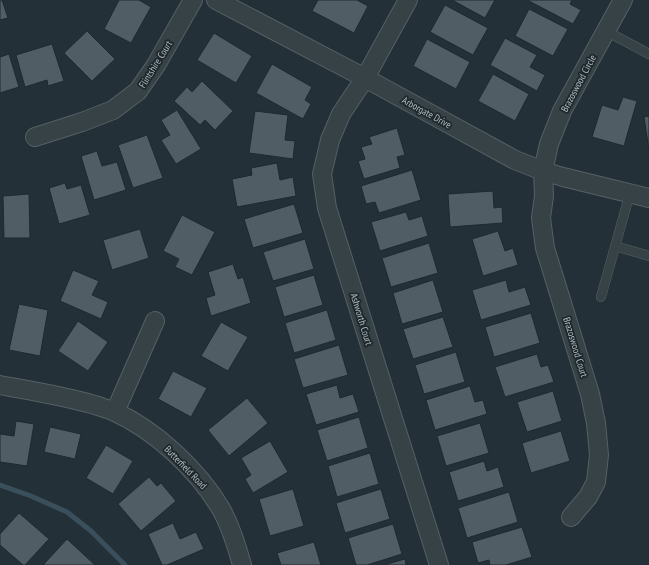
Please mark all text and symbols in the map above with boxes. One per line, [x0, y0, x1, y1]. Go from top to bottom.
street label: Flintshire Court [136, 38, 175, 90]
street label: Brazoswood Circle [558, 52, 599, 114]
street label: Arborgate Drive [400, 94, 454, 131]
street label: Ashworth Court [347, 292, 376, 347]
street label: Brazoswood Court [560, 315, 591, 379]
street label: Butterfield Road [162, 443, 210, 492]

